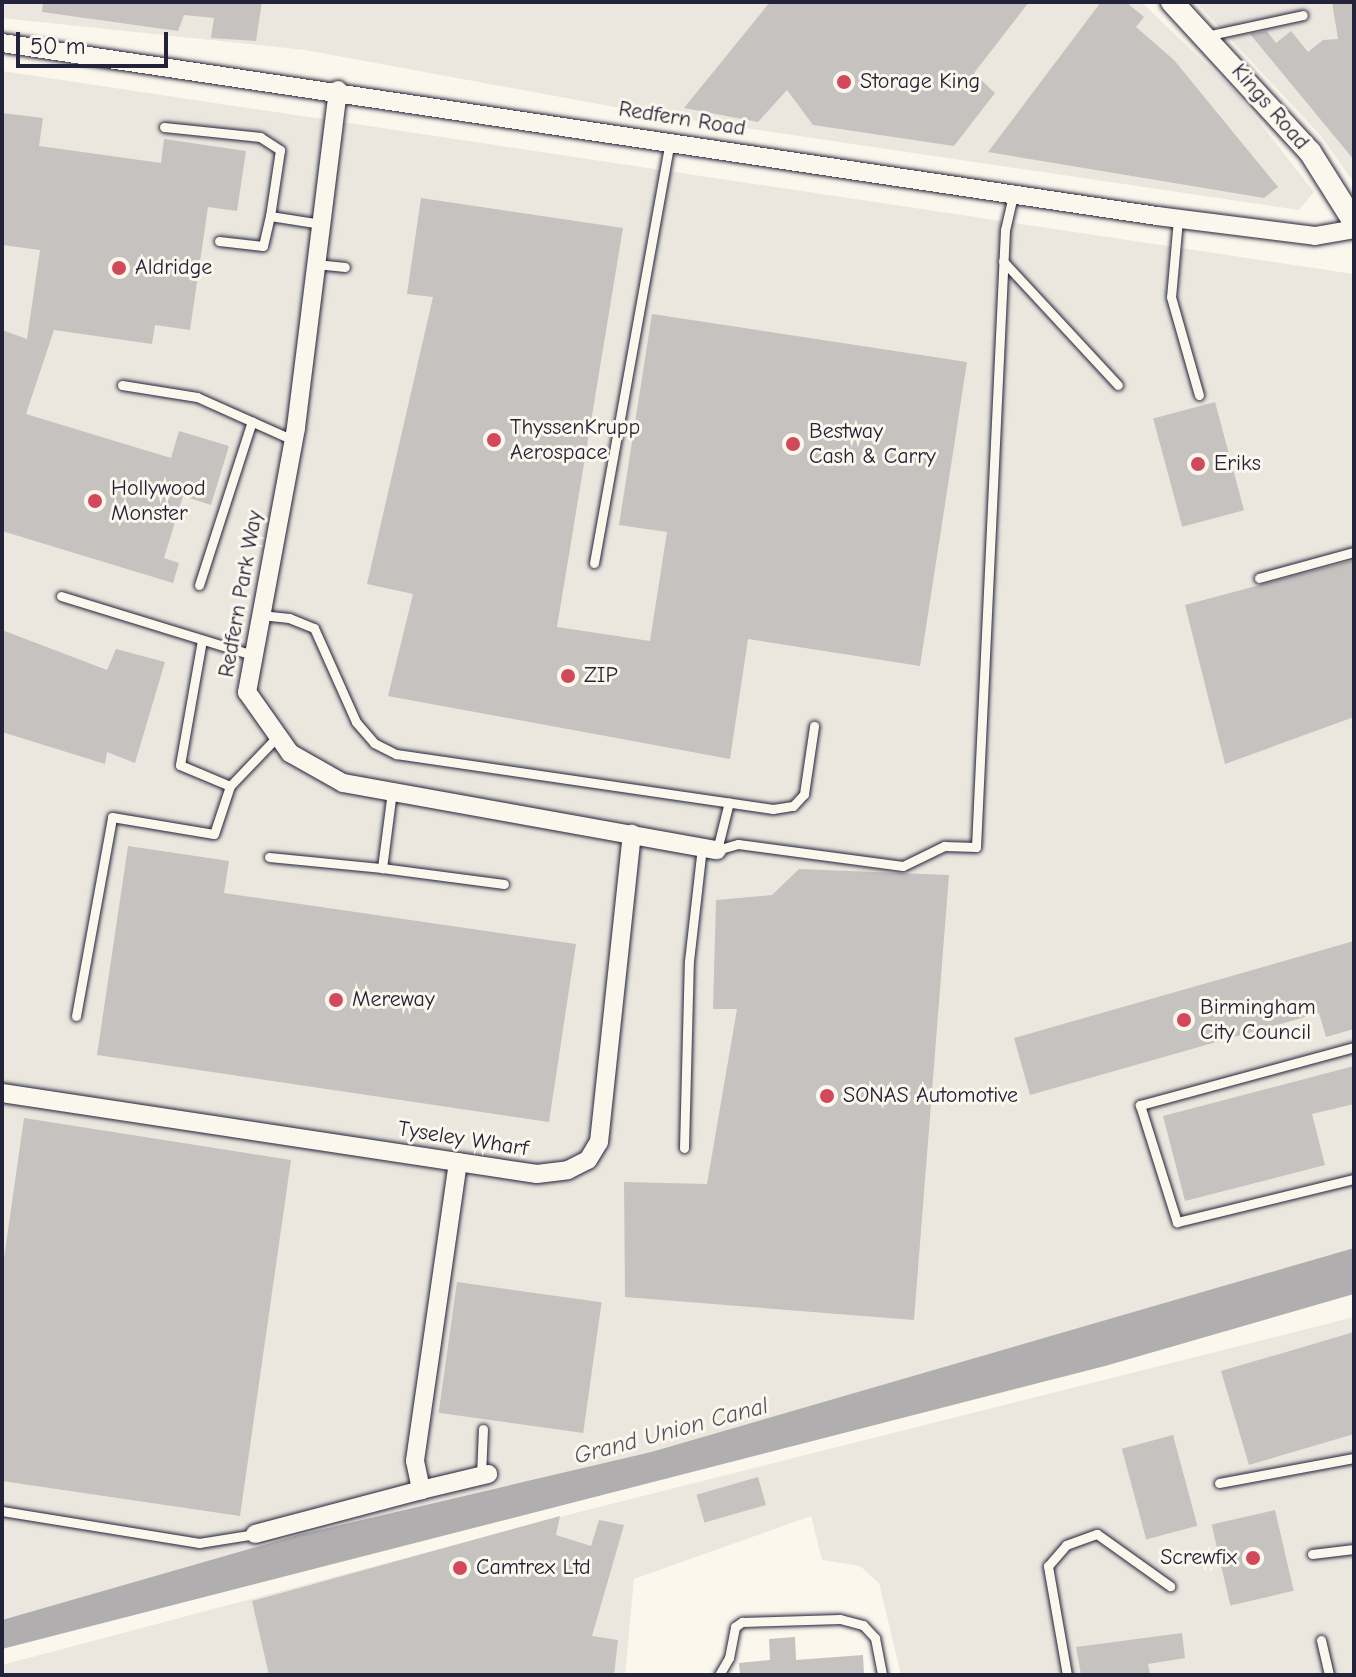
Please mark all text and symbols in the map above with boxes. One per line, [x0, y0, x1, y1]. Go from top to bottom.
scale bar [20, 16, 172, 66]
text: 50 m [30, 32, 86, 60]
street label: Kings Road [1226, 59, 1314, 155]
place label: Storage King [860, 69, 980, 95]
marker: Storage King [835, 73, 853, 91]
street label: Redfern Road [617, 96, 747, 142]
place label: Aldridge [135, 255, 212, 281]
marker: Aldridge [110, 259, 128, 277]
place label: ThyssenKrupp Aerospace [510, 414, 640, 466]
place label: Bestway Cash & Carry [809, 418, 936, 470]
marker: ThyssenKrupp Aerospace [485, 431, 503, 449]
marker: Bestway Cash & Carry [784, 435, 802, 453]
place label: Eriks [1214, 451, 1261, 477]
marker: Eriks [1189, 455, 1207, 473]
place label: Hollywood Monster [111, 475, 206, 526]
marker: Hollywood Monster [86, 492, 104, 510]
street label: Redfern Park Way [213, 509, 269, 679]
place label: ZIP [584, 663, 618, 689]
marker: ZIP [559, 667, 577, 685]
place label: Mereway [352, 987, 435, 1013]
marker: Mereway [327, 991, 345, 1009]
place label: Birmingham City Council [1200, 994, 1316, 1046]
marker: Birmingham City Council [1175, 1011, 1193, 1029]
place label: SONAS Automotive [843, 1083, 1018, 1109]
marker: SONAS Automotive [818, 1087, 836, 1105]
street label: Tyseley Wharf [396, 1116, 530, 1162]
water label: Grand Union Canal [571, 1391, 771, 1471]
place label: Screwfix [1160, 1545, 1237, 1571]
marker: Screwfix [1244, 1549, 1262, 1567]
place label: Camtrex Ltd [476, 1555, 591, 1581]
marker: Camtrex Ltd [451, 1559, 469, 1577]

